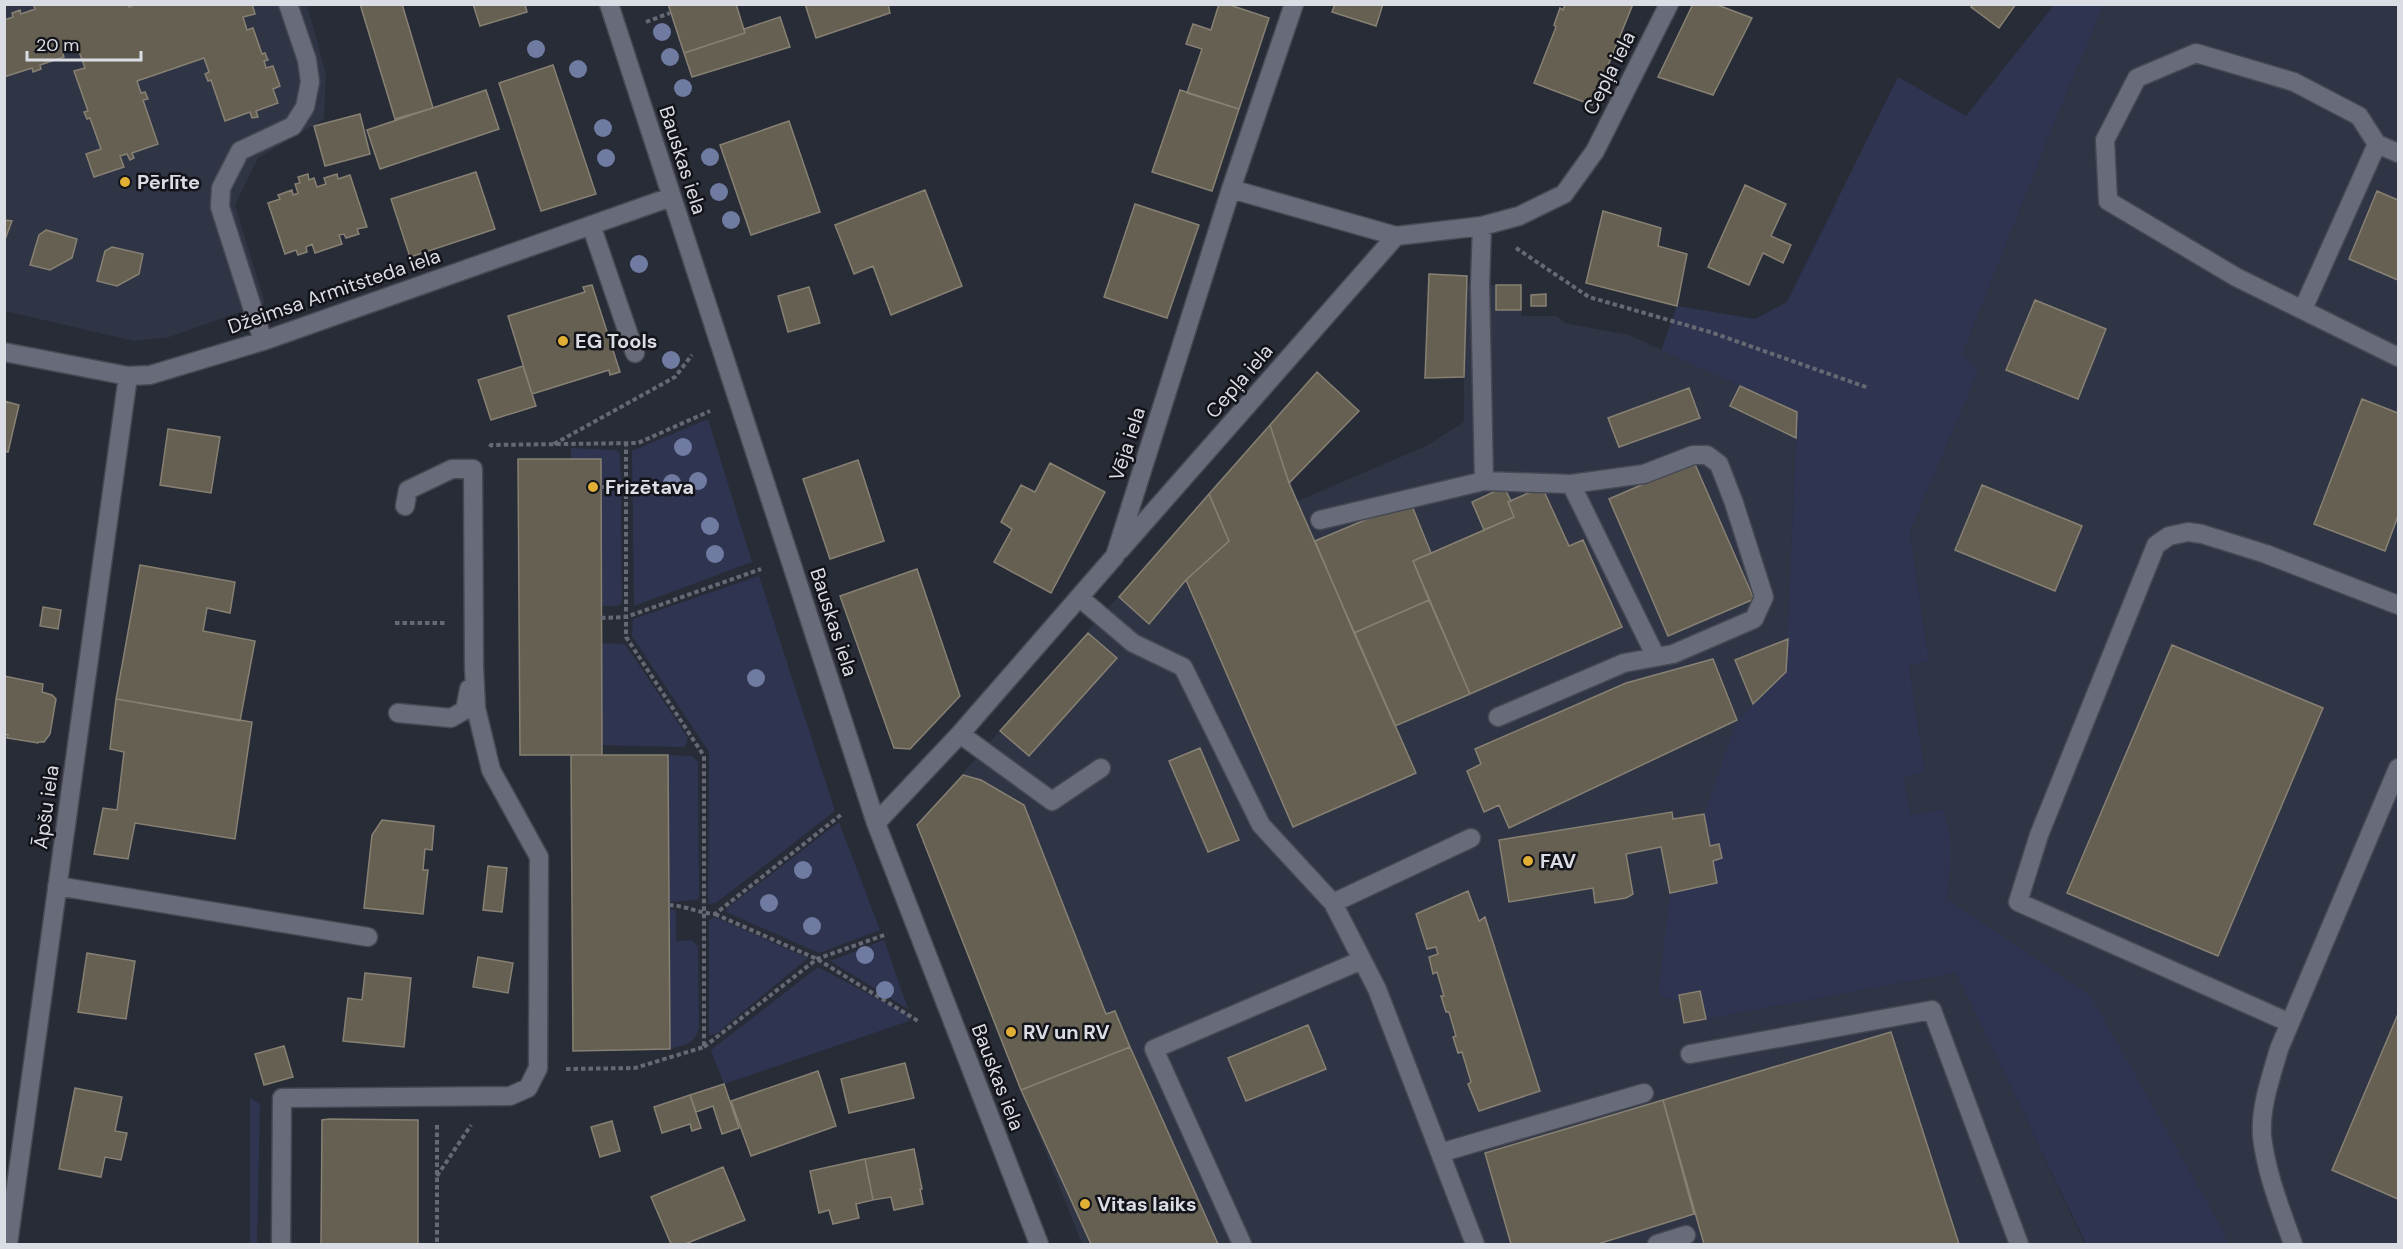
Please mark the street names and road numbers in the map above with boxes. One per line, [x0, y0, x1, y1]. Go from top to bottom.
street label: Cepļa iela [1577, 27, 1641, 119]
street label: Bauskas iela [653, 103, 713, 217]
street label: Džeimsa Armitsteda iela [224, 242, 444, 340]
street label: Cepļa iela [1200, 338, 1278, 424]
street label: Vēja iela [1103, 404, 1151, 484]
street label: Bauskas iela [804, 565, 864, 679]
street label: Āpšu iela [27, 764, 65, 850]
street label: Bauskas iela [966, 1020, 1030, 1134]

